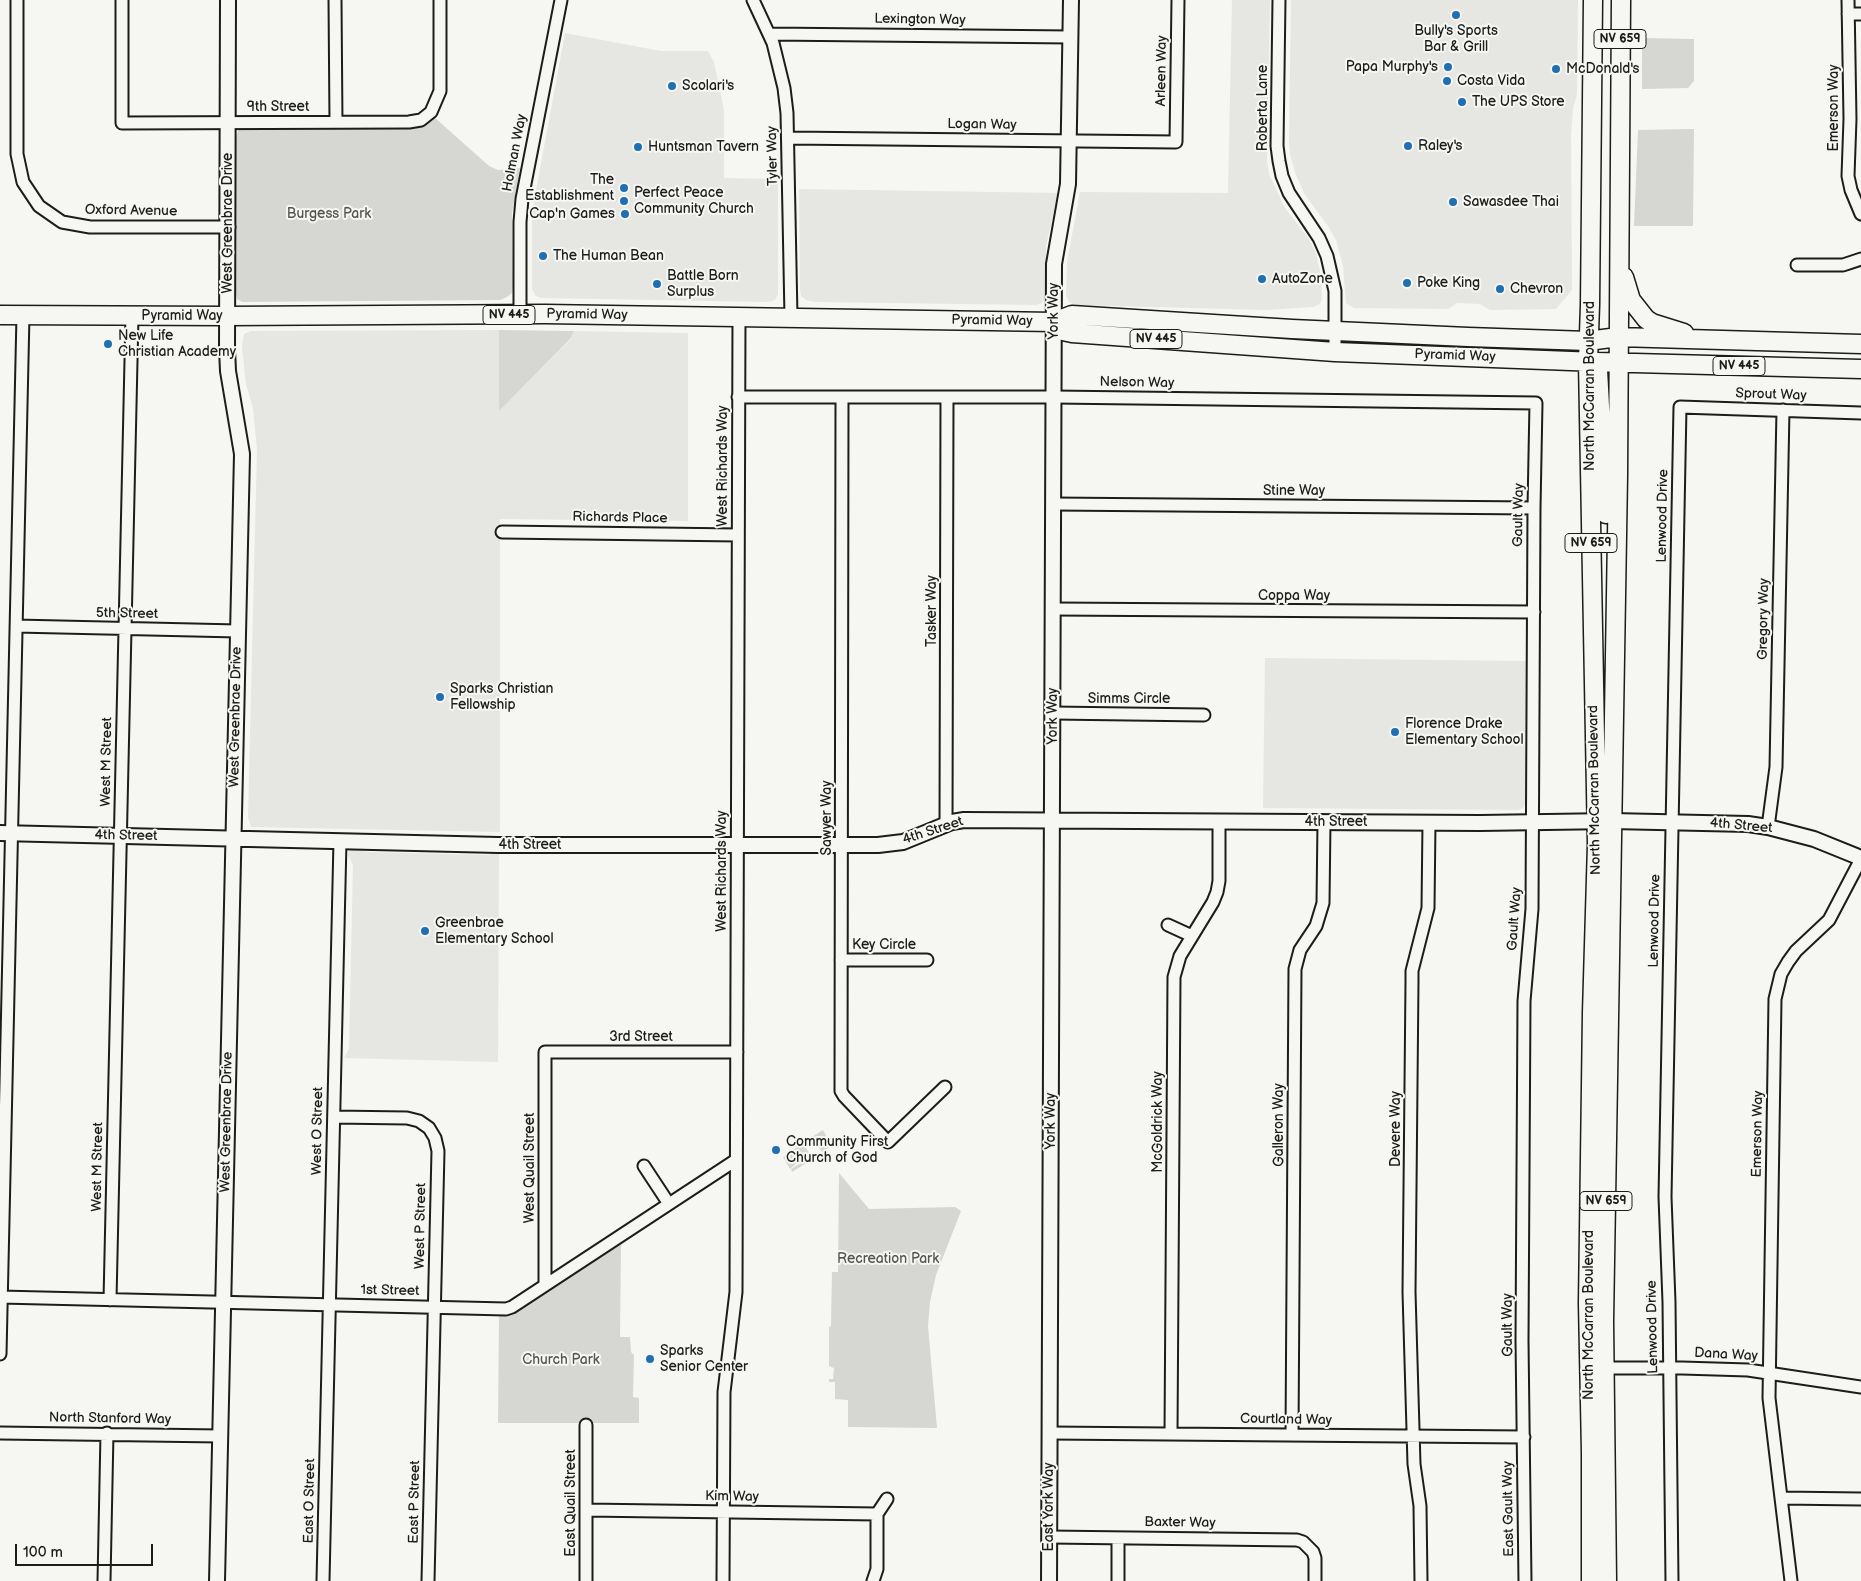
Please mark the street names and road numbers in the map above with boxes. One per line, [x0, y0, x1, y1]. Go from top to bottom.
street label: Lexington Way [874, 11, 966, 29]
road number: NV 659 [1594, 30, 1646, 48]
street label: Arleen Way [1153, 35, 1171, 107]
street label: Roberta Lane [1255, 65, 1271, 151]
street label: Emerson Way [1826, 65, 1842, 151]
street label: 9th Street [247, 99, 309, 115]
street label: Holman Way [499, 113, 531, 193]
street label: Logan Way [947, 116, 1017, 134]
street label: Tyler Way [764, 126, 782, 186]
street label: West Greenbrae Drive [220, 153, 236, 293]
street label: Oxford Avenue [85, 202, 177, 220]
street label: York Way [1046, 283, 1062, 339]
street label: North McCarran Boulevard [1582, 301, 1598, 471]
road number: NV 445 [483, 306, 535, 324]
street label: Pyramid Way [546, 306, 628, 324]
street label: Pyramid Way [141, 308, 223, 324]
street label: Pyramid Way [951, 312, 1033, 330]
road number: NV 445 [1130, 329, 1182, 348]
street label: Pyramid Way [1414, 346, 1496, 366]
road number: NV 445 [1713, 356, 1765, 376]
street label: Nelson Way [1099, 374, 1175, 392]
street label: Sprout Way [1735, 385, 1807, 405]
street label: West Richards Way [715, 405, 731, 527]
street label: Lenwood Drive [1654, 469, 1672, 563]
street label: Stine Way [1263, 483, 1325, 499]
street label: Gault Way [1510, 483, 1528, 547]
street label: Richards Place [572, 509, 668, 527]
road number: NV 659 [1565, 534, 1617, 552]
street label: Tasker Way [924, 575, 940, 647]
street label: Gregory Way [1755, 578, 1773, 660]
street label: Coppa Way [1258, 588, 1330, 604]
street label: 5th Street [96, 605, 158, 623]
street label: West Greenbrae Drive [226, 646, 246, 788]
street label: York Way [1045, 688, 1061, 744]
street label: Simms Circle [1088, 691, 1170, 707]
street label: North McCarran Boulevard [1585, 705, 1605, 875]
street label: West M Street [98, 717, 116, 807]
street label: Sawyer Way [819, 780, 835, 856]
street label: West Richards Way [714, 810, 730, 932]
street label: 4th Street [901, 813, 965, 849]
street label: 4th Street [1305, 814, 1367, 830]
street label: 4th Street [1709, 815, 1773, 837]
street label: 4th Street [94, 827, 158, 845]
street label: 4th Street [499, 837, 561, 853]
street label: Lenwood Drive [1646, 874, 1664, 968]
street label: Gault Way [1504, 887, 1526, 951]
street label: Key Circle [852, 937, 916, 953]
street label: 3rd Street [609, 1029, 673, 1045]
street label: West Greenbrae Drive [217, 1051, 237, 1193]
street label: McGoldrick Way [1150, 1071, 1166, 1173]
street label: Galleron Way [1271, 1083, 1287, 1167]
street label: West O Street [309, 1087, 327, 1175]
street label: Emerson Way [1749, 1090, 1767, 1178]
street label: Devere Way [1388, 1091, 1404, 1167]
street label: York Way [1043, 1093, 1059, 1149]
street label: West Quail Street [522, 1113, 538, 1223]
street label: West M Street [89, 1122, 107, 1212]
street label: West P Street [412, 1183, 430, 1269]
road number: NV 659 [1580, 1192, 1632, 1210]
street label: North McCarran Boulevard [1581, 1230, 1597, 1400]
street label: Lenwood Drive [1644, 1280, 1662, 1374]
street label: 1st Street [360, 1282, 420, 1300]
street label: Gault Way [1500, 1293, 1516, 1357]
street label: Dana Way [1694, 1345, 1758, 1365]
street label: North Stanford Way [49, 1410, 171, 1428]
street label: Courtland Way [1240, 1411, 1332, 1429]
street label: East Quail Street [563, 1449, 579, 1557]
street label: East O Street [301, 1458, 319, 1544]
street label: East P Street [406, 1460, 424, 1544]
street label: East Gault Way [1500, 1461, 1518, 1557]
street label: East York Way [1041, 1462, 1057, 1552]
street label: Kim Way [705, 1488, 759, 1506]
street label: Baxter Way [1144, 1514, 1216, 1532]

